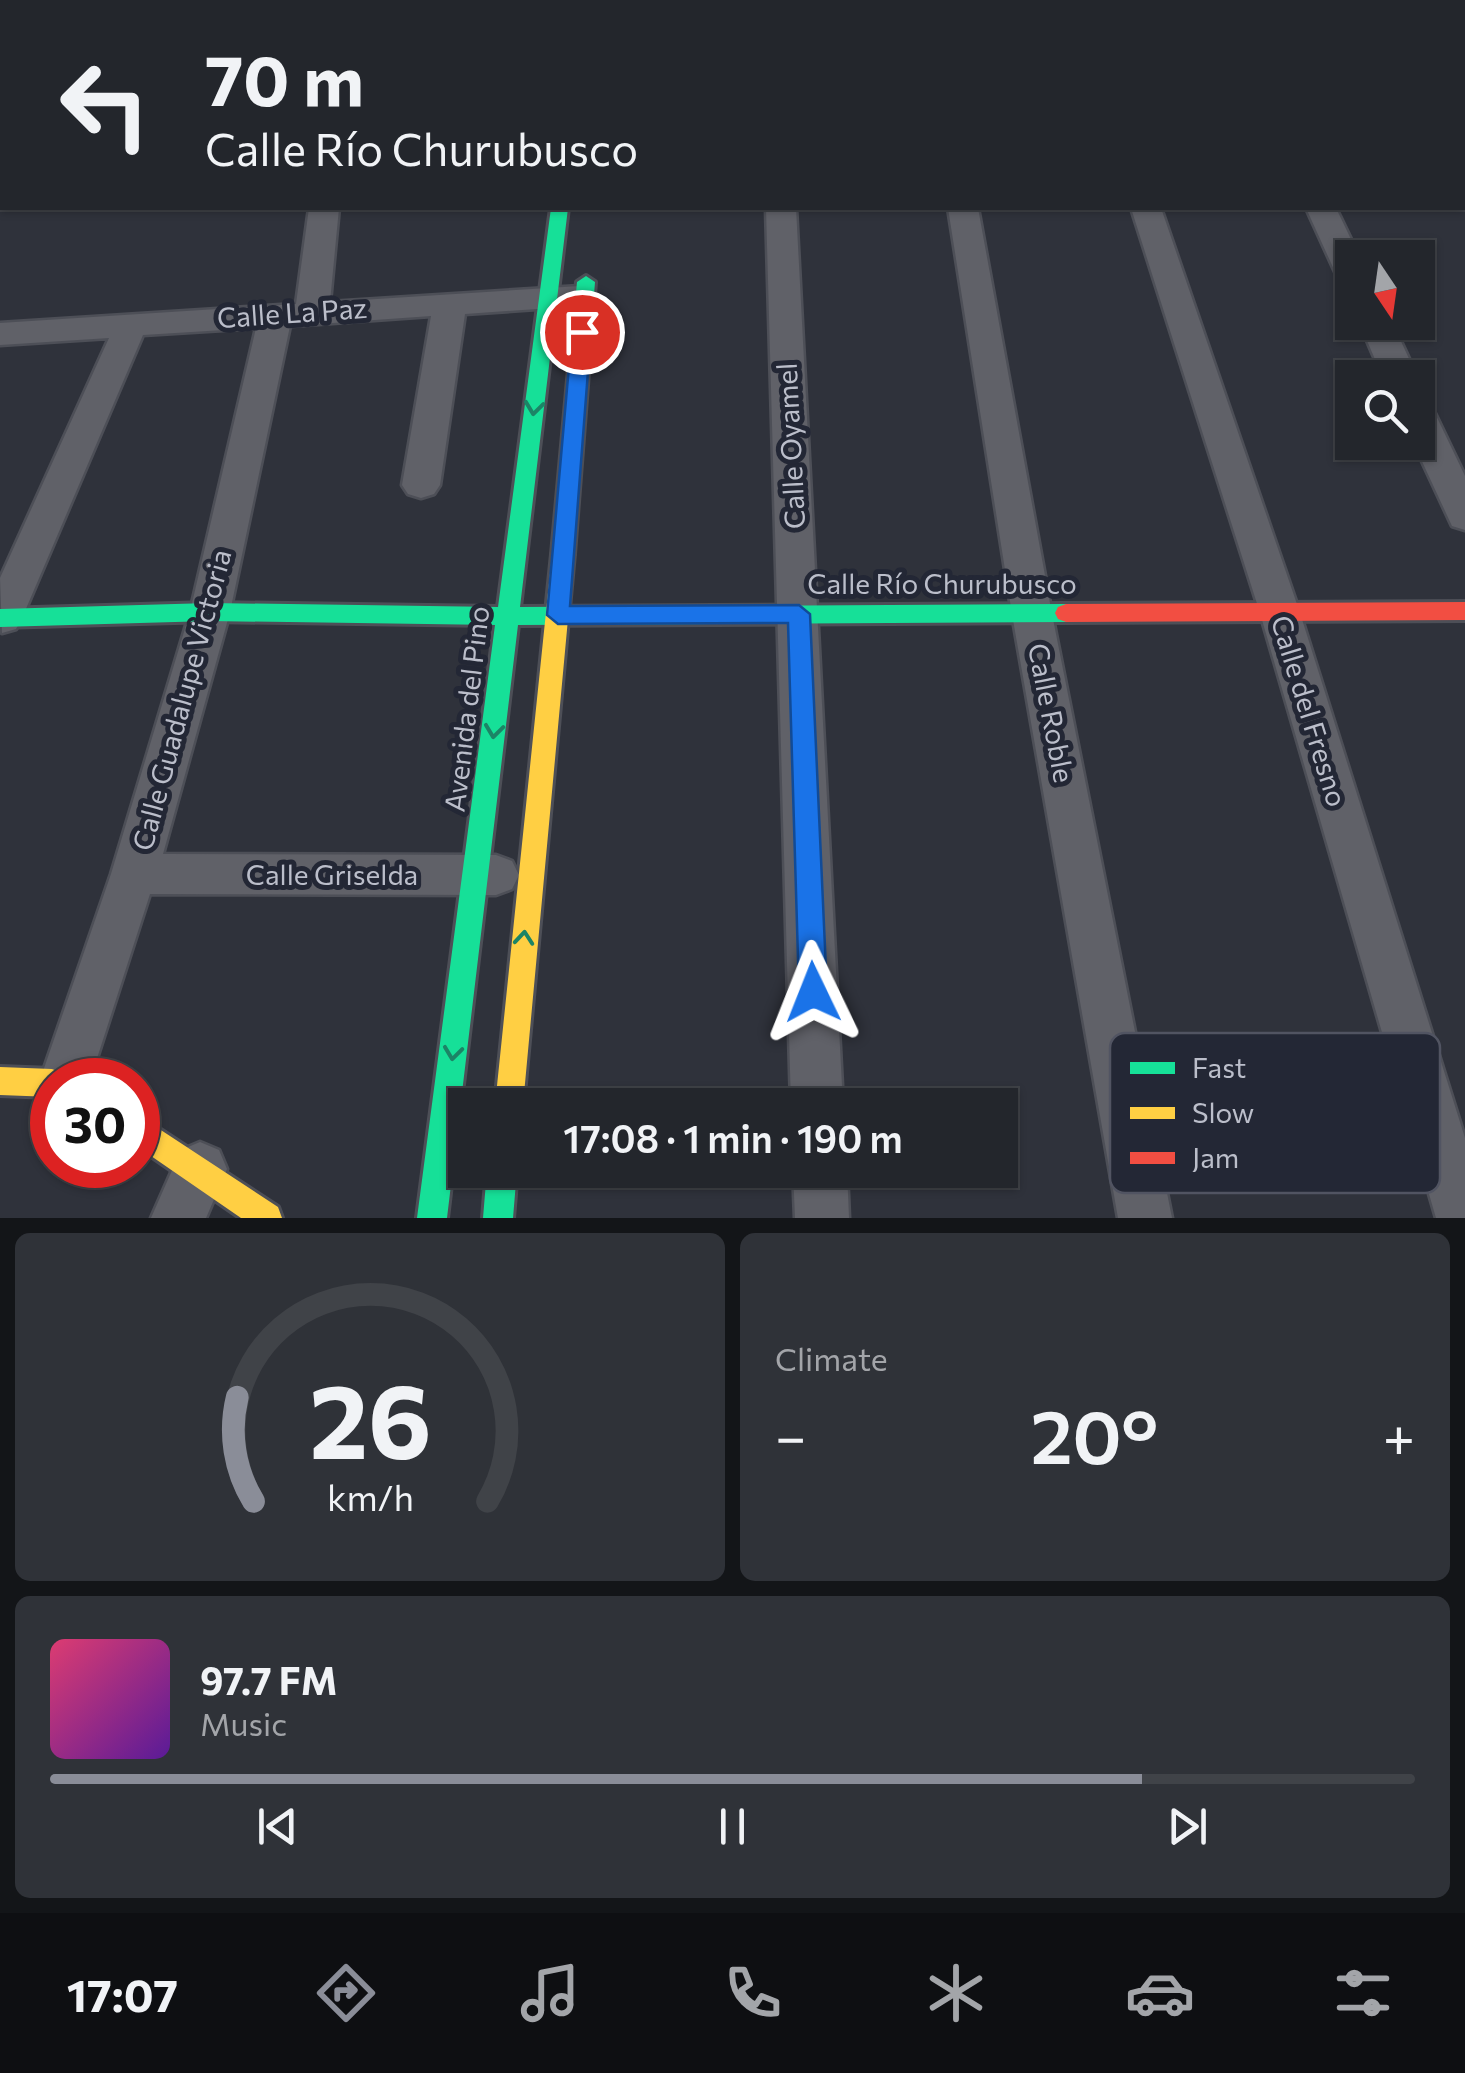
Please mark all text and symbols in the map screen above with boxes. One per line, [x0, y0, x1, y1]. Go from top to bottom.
text: 70 m [205, 35, 364, 120]
icon: left [40, 40, 170, 170]
text: Calle Río Churubusco [205, 120, 638, 175]
north arrow [1335, 240, 1435, 340]
map controls [1335, 240, 1435, 460]
street label: Calle La Paz [216, 290, 368, 334]
pin [540, 290, 625, 375]
icon: arrive [555, 305, 610, 360]
button: search [1335, 360, 1435, 460]
street label: Calle Oyamel [769, 362, 811, 530]
one-way arrow [524, 401, 545, 417]
street label: Calle Guadalupe Victoria [124, 545, 238, 854]
street label: Calle Río Churubusco [807, 566, 1077, 600]
street label: Avenida del Pino [437, 604, 496, 814]
street label: Calle del Fresno [1265, 611, 1355, 810]
street label: Calle Roble [1022, 640, 1082, 785]
one-way arrow [485, 723, 506, 739]
street label: Calle Griselda [246, 857, 418, 891]
one-way arrow [513, 930, 535, 946]
position arrow [761, 940, 865, 1044]
legend [1110, 1033, 1440, 1193]
one-way arrow [443, 1046, 464, 1062]
text: Fast [1192, 1050, 1246, 1084]
speed limit sign: 30 [30, 1058, 160, 1188]
text: Slow [1192, 1095, 1254, 1129]
text: 17:08 · 1 min · 190 m [563, 1114, 903, 1161]
text: Jam [1192, 1140, 1239, 1174]
text: Climate [775, 1338, 888, 1378]
text: 26 [309, 1353, 431, 1480]
text: 20° [1030, 1388, 1159, 1479]
text: − [775, 1401, 806, 1468]
text: + [1383, 1401, 1415, 1468]
text: km/h [327, 1475, 413, 1518]
text: 97.7 FM [200, 1656, 337, 1703]
text: Music [200, 1703, 287, 1743]
icon: previous [250, 1799, 305, 1854]
icon: pause [705, 1799, 760, 1854]
icon: next [1160, 1799, 1215, 1854]
icon: directions [311, 1958, 381, 2028]
icon: music [515, 1958, 585, 2028]
icon: phone [718, 1958, 788, 2028]
icon: climate [921, 1958, 991, 2028]
icon: car [1125, 1958, 1195, 2028]
icon: filters [1328, 1958, 1398, 2028]
text: 17:07 [67, 1966, 178, 2021]

